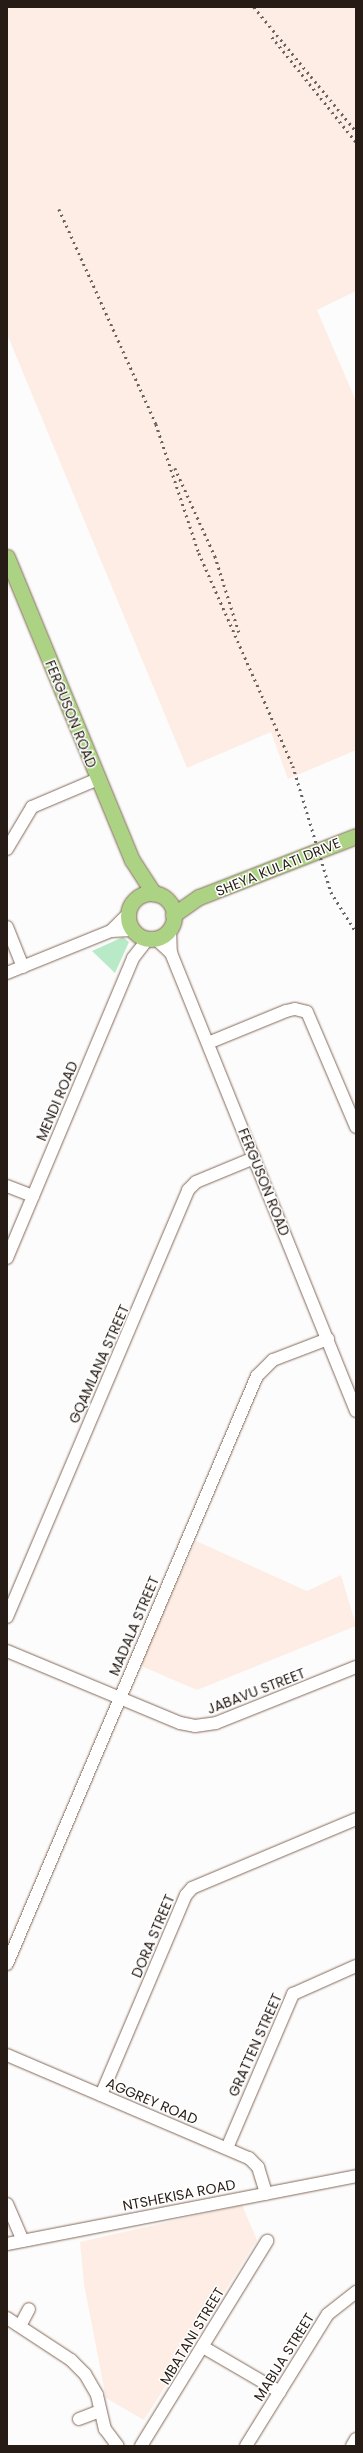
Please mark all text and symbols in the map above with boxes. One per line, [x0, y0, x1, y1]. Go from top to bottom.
street label: FERGUSON ROAD [42, 658, 100, 770]
street label: SHEYA KULATI DRIVE [213, 834, 343, 900]
street label: MENDI ROAD [33, 1059, 81, 1143]
street label: FERGUSON ROAD [235, 1126, 293, 1238]
street label: GQAMLANA STREET [65, 1302, 133, 1426]
street label: MADALA STREET [106, 1574, 162, 1678]
street label: JABAVU STREET [205, 1665, 307, 1717]
street label: DORA STREET [128, 1892, 178, 1980]
street label: GRATTEN STREET [225, 1991, 285, 2099]
street label: AGGREY ROAD [104, 2074, 200, 2128]
street label: NTSHEKISA ROAD [121, 2176, 237, 2214]
street label: MBATANI STREET [156, 2284, 228, 2388]
street label: MABIJA STREET [250, 2310, 318, 2404]

